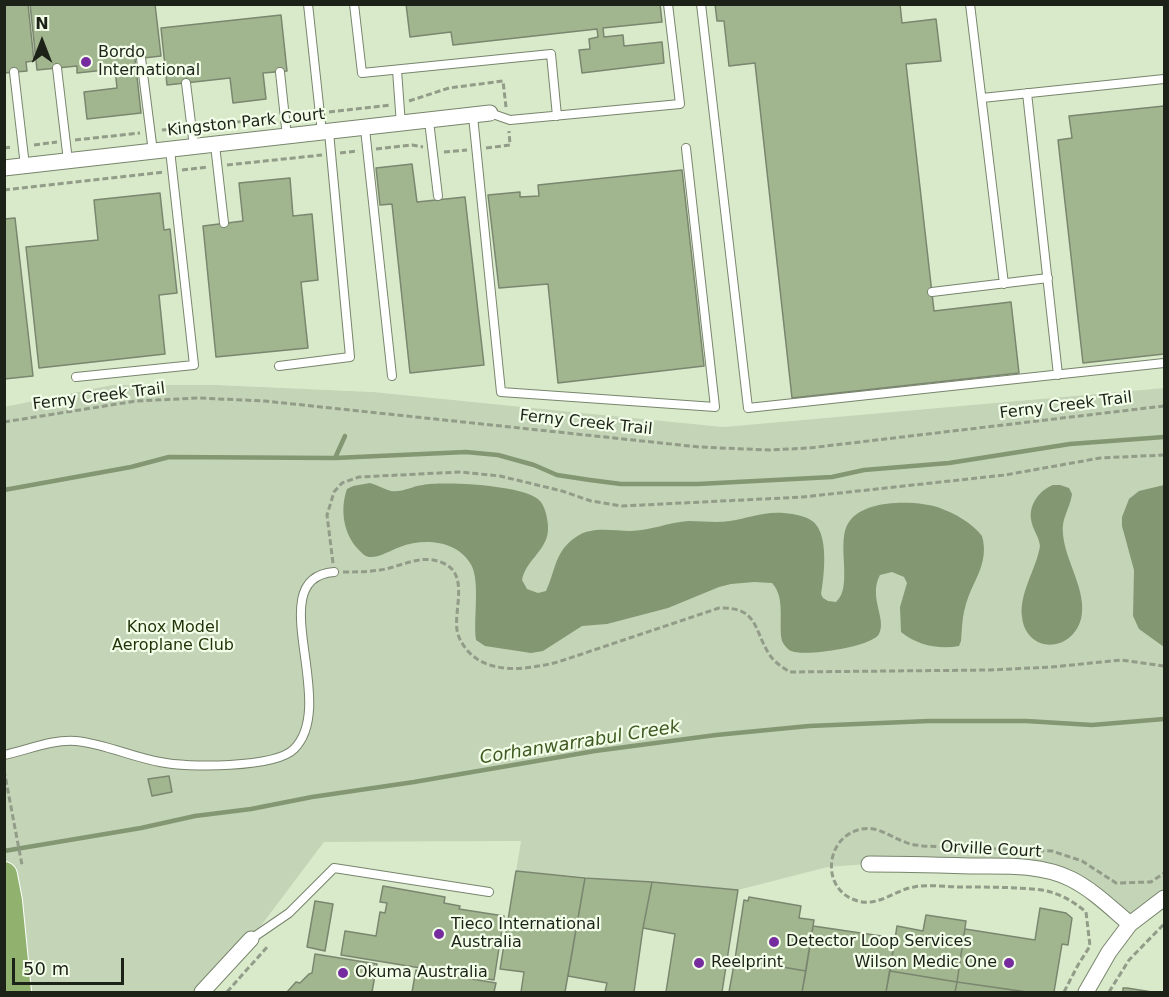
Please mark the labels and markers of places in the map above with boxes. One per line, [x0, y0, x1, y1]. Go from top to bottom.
place label: Bordo International [98, 43, 200, 81]
marker: Bordo International [79, 55, 93, 69]
place label: Tieco International Australia [451, 915, 600, 953]
marker: Tieco International Australia [432, 927, 446, 941]
place label: Detector Loop Services [786, 932, 972, 952]
marker: Detector Loop Services [767, 935, 781, 949]
place label: Reelprint [711, 953, 783, 973]
place label: Wilson Medic One [855, 953, 997, 973]
marker: Reelprint [692, 956, 706, 970]
marker: Wilson Medic One [1002, 956, 1016, 970]
place label: Okuma Australia [355, 963, 488, 983]
marker: Okuma Australia [336, 966, 350, 980]

